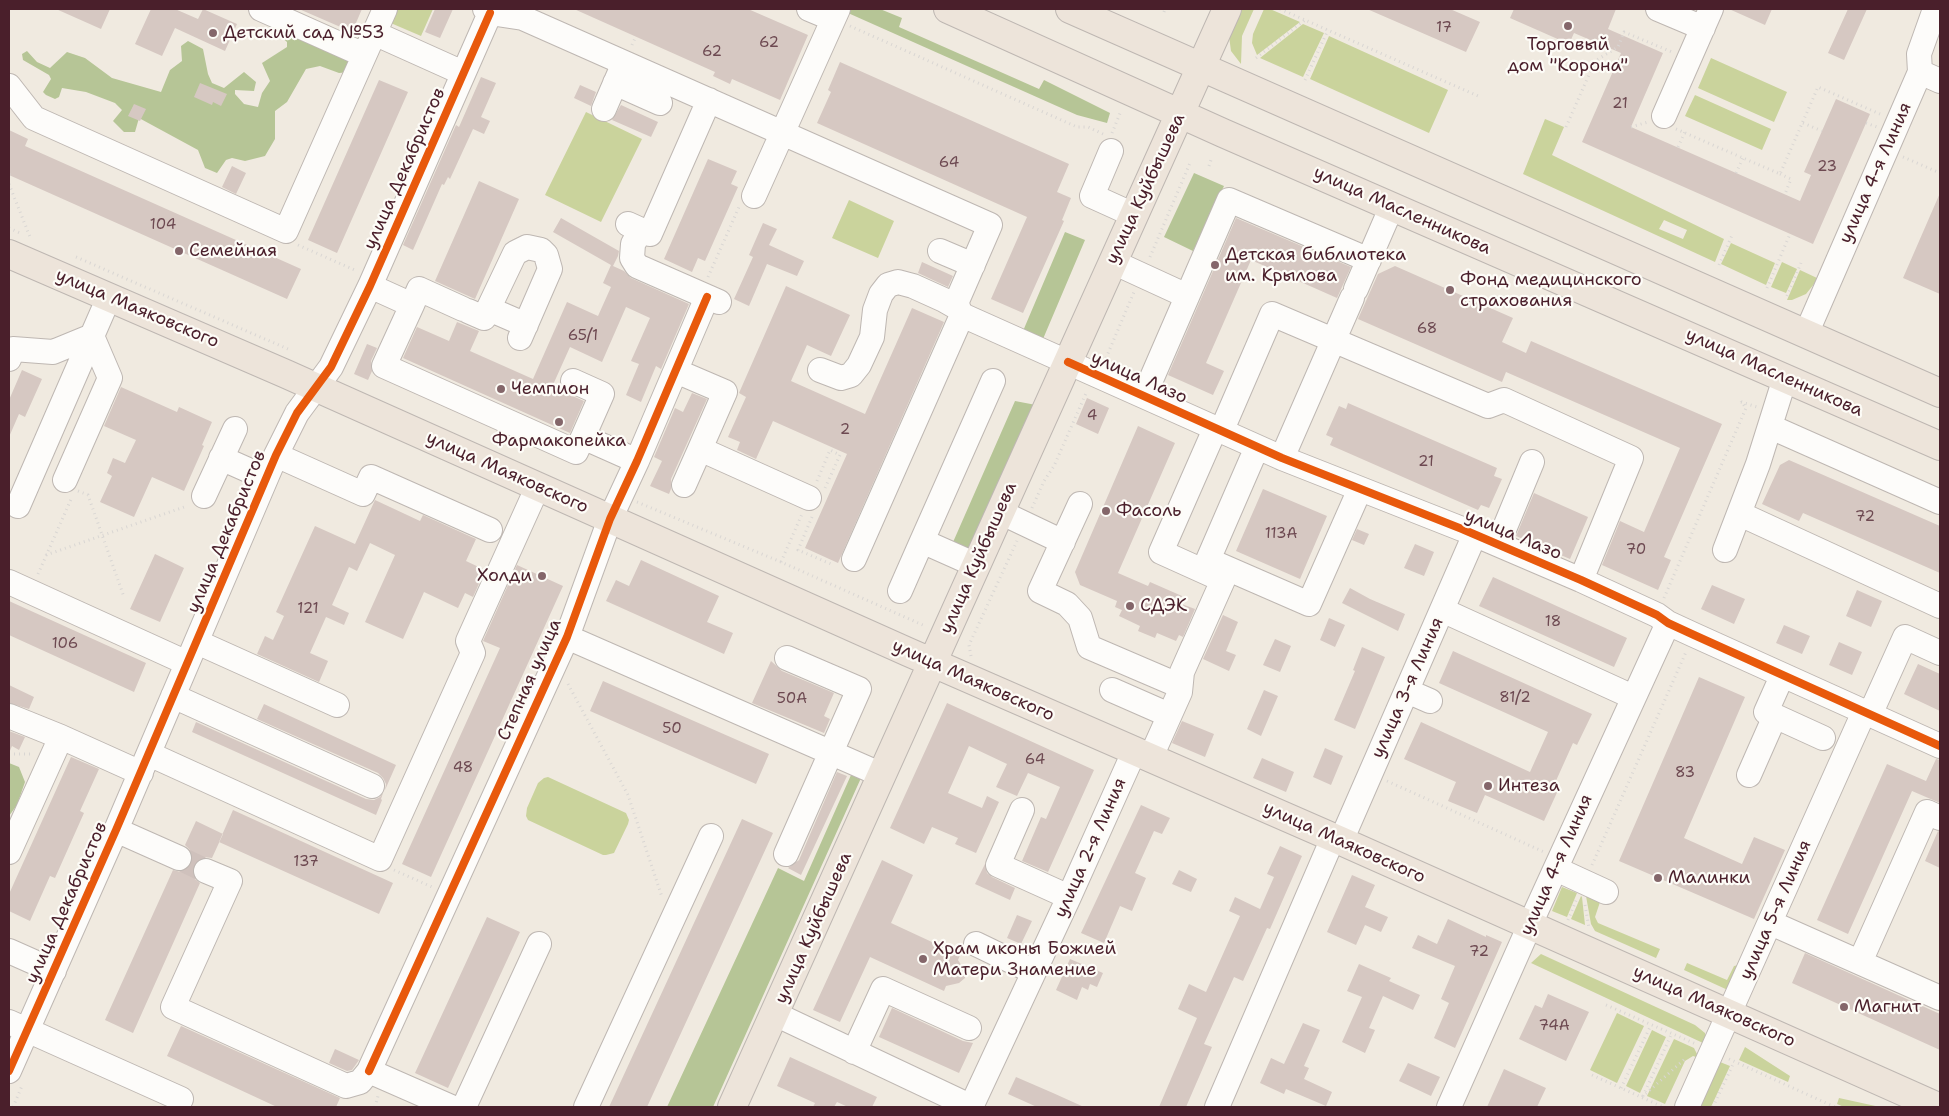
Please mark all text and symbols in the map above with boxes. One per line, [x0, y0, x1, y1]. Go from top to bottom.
house number: 17 [1436, 19, 1452, 37]
marker: Торговый дом "Корона" [1562, 20, 1574, 32]
place label: Детский сад №53 [223, 22, 385, 44]
marker: Детский сад №53 [207, 27, 219, 39]
house number: 62 [759, 34, 779, 52]
place label: Торговый дом "Корона" [1508, 34, 1628, 76]
house number: 62 [702, 43, 722, 61]
street label: улица Декабристов [360, 85, 450, 253]
house number: 21 [1612, 95, 1628, 113]
street label: улица 4-я Линия [1835, 99, 1917, 247]
street label: улица Куйбышева [1102, 110, 1190, 268]
house number: 64 [939, 154, 959, 172]
house number: 23 [1817, 158, 1837, 176]
street label: улица Масленникова [1310, 162, 1494, 260]
house number: 104 [150, 216, 176, 234]
place label: Семейная [189, 240, 277, 262]
place label: Детская библиотека им. Крылова [1225, 244, 1406, 286]
marker: Семейная [173, 245, 185, 257]
marker: Детская библиотека им. Крылова [1209, 259, 1221, 271]
street label: улица Маяковского [52, 265, 222, 353]
place label: Фонд медицинского страхования [1460, 269, 1642, 312]
marker: Фонд медицинского страхования [1444, 284, 1456, 296]
house number: 68 [1417, 320, 1437, 338]
street label: улица Масленникова [1682, 324, 1866, 422]
house number: 65/1 [568, 327, 598, 345]
street label: улица Лазо [1087, 347, 1191, 409]
place label: Чемпион [511, 378, 589, 400]
marker: Чемпион [495, 383, 507, 395]
house number: 4 [1087, 407, 1097, 425]
marker: Фармакопейка [553, 416, 565, 428]
house number: 2 [840, 421, 850, 439]
street label: улица Маяковского [422, 427, 592, 519]
place label: Фармакопейка [492, 430, 626, 452]
street label: улица Декабристов [183, 447, 271, 617]
house number: 21 [1418, 453, 1434, 471]
street label: улица Куйбышева [936, 479, 1022, 637]
place label: Фасоль [1116, 500, 1181, 522]
marker: Фасоль [1100, 505, 1112, 517]
street label: улица Лазо [1461, 505, 1565, 565]
house number: 72 [1855, 508, 1875, 526]
house number: 113А [1265, 525, 1297, 543]
house number: 70 [1626, 541, 1646, 559]
place label: Холди [477, 565, 532, 587]
marker: Холди [536, 570, 548, 582]
place label: СДЭК [1140, 595, 1187, 617]
house number: 121 [297, 600, 319, 618]
marker: СДЭК [1124, 600, 1136, 612]
house number: 18 [1545, 613, 1561, 631]
street label: улица 3-я Линия [1367, 614, 1449, 762]
street label: Степная улица [493, 616, 567, 744]
house number: 106 [52, 635, 78, 653]
street label: улица Маяковского [888, 635, 1058, 727]
house number: 81/2 [1499, 689, 1531, 707]
house number: 50А [777, 690, 807, 708]
house number: 50 [662, 720, 682, 738]
house number: 64 [1025, 751, 1045, 769]
house number: 48 [453, 759, 473, 777]
house number: 83 [1675, 764, 1695, 782]
street label: улица 2-я Линия [1050, 775, 1132, 921]
place label: Интеза [1498, 775, 1560, 797]
marker: Интеза [1482, 780, 1494, 792]
street label: улица 4-я Линия [1516, 791, 1598, 939]
street label: улица Маяковского [1259, 797, 1429, 889]
street label: улица Декабристов [22, 819, 112, 987]
street label: улица 5-я Линия [1736, 837, 1816, 983]
street label: улица Куйбышева [771, 849, 857, 1007]
house number: 137 [293, 853, 319, 871]
place label: Малинки [1668, 867, 1750, 889]
marker: Малинки [1652, 872, 1664, 884]
place label: Храм иконы Божией Матери Знамение [933, 938, 1116, 981]
house number: 72 [1469, 943, 1489, 961]
marker: Храм иконы Божией Матери Знамение [917, 953, 929, 965]
street label: улица Маяковского [1629, 961, 1799, 1053]
place label: Магнит [1854, 996, 1921, 1018]
marker: Магнит [1838, 1001, 1850, 1013]
house number: 74А [1538, 1017, 1570, 1035]

